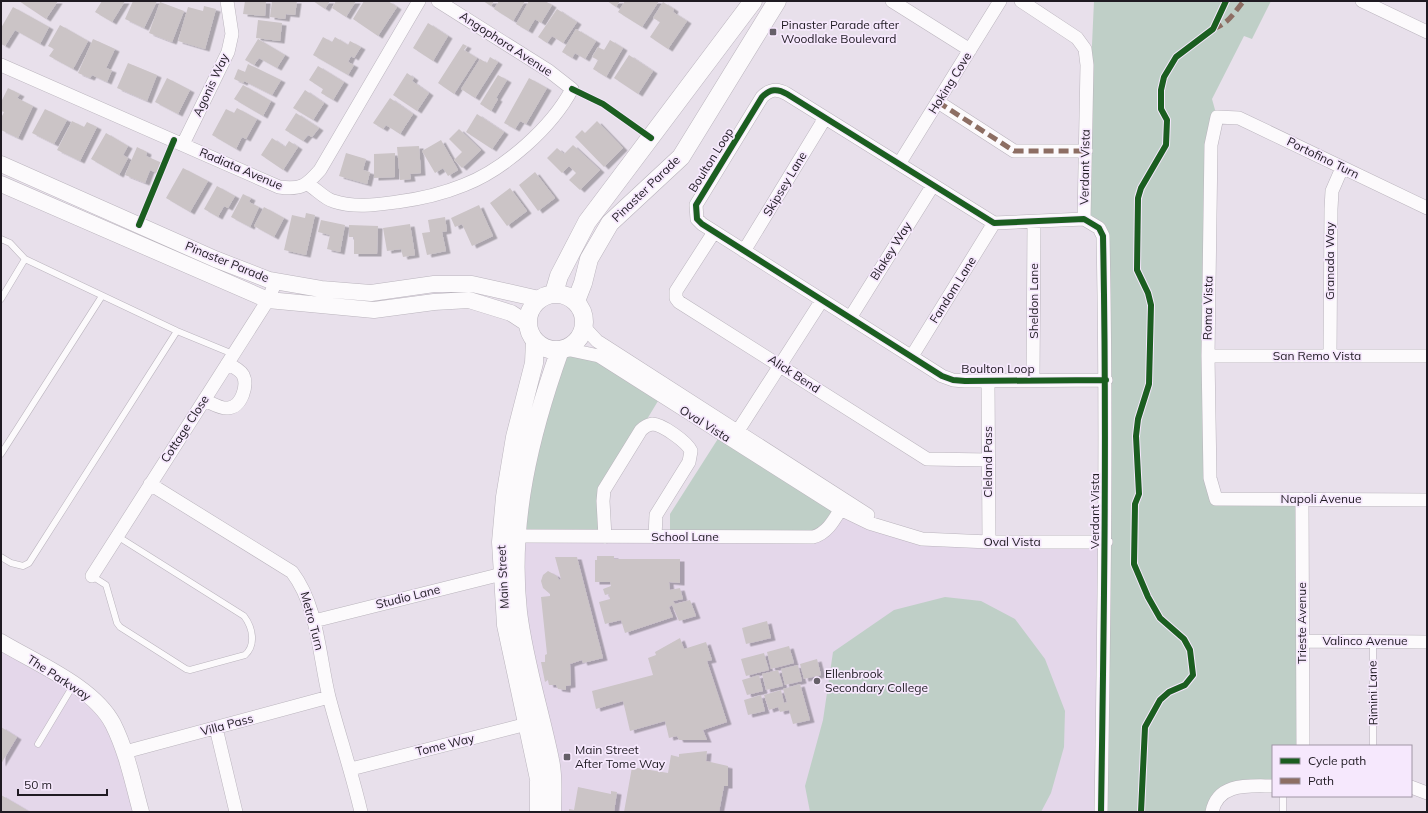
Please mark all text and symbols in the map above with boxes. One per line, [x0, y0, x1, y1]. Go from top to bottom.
street label: Angophora Avenue [457, 8, 555, 79]
place label: Pinaster Parade after Woodlake Boulevard [781, 17, 900, 46]
marker: Pinaster Parade after Woodlake Boulevard [768, 27, 778, 37]
street label: Hoking Cove [925, 49, 974, 116]
street label: Agonis Way [189, 50, 232, 119]
street label: Boulton Loop [685, 125, 736, 195]
street label: Verdant Vista [1076, 129, 1093, 205]
street label: Portofino Turn [1285, 134, 1362, 182]
street label: Radiata Avenue [197, 144, 285, 193]
street label: Skipsey Lane [759, 149, 810, 219]
street label: Pinaster Parade [608, 152, 683, 225]
street label: Blakey Way [867, 218, 915, 283]
street label: Granada Way [1322, 221, 1337, 300]
street label: Pinaster Parade [183, 238, 271, 285]
street label: Fandom Lane [926, 254, 979, 326]
street label: Sheldon Lane [1026, 263, 1041, 339]
street label: Roma Vista [1199, 276, 1216, 340]
street label: San Remo Vista [1273, 348, 1361, 363]
street label: Alick Bend [766, 351, 823, 396]
street label: Boulton Loop [961, 361, 1035, 376]
street label: Cottage Close [157, 392, 212, 465]
street label: Oval Vista [677, 402, 734, 445]
street label: Cleland Pass [980, 426, 995, 498]
street label: Verdant Vista [1087, 473, 1102, 549]
street label: Napoli Avenue [1281, 491, 1361, 506]
street label: School Lane [651, 529, 719, 544]
street label: Oval Vista [983, 534, 1041, 549]
street label: Main Street [493, 545, 512, 609]
street label: Studio Lane [374, 581, 442, 612]
street label: Trieste Avenue [1294, 582, 1309, 664]
street label: Metro Turn [297, 590, 327, 652]
street label: Valinco Avenue [1322, 633, 1408, 648]
street label: The Parkway [25, 651, 94, 704]
street label: Rimini Lane [1364, 660, 1381, 726]
place label: Ellenbrook Secondary College [825, 666, 928, 695]
marker: Ellenbrook Secondary College [812, 676, 822, 686]
street label: Villa Pass [199, 710, 255, 739]
street label: Tome Way [414, 730, 476, 759]
place label: Main Street After Tome Way [575, 742, 666, 771]
legend [1272, 745, 1412, 797]
marker: Main Street After Tome Way [562, 752, 572, 762]
text: Cycle path [1308, 753, 1366, 768]
scale bar [18, 771, 107, 797]
text: Path [1308, 773, 1334, 788]
text: 50 m [24, 777, 52, 792]

